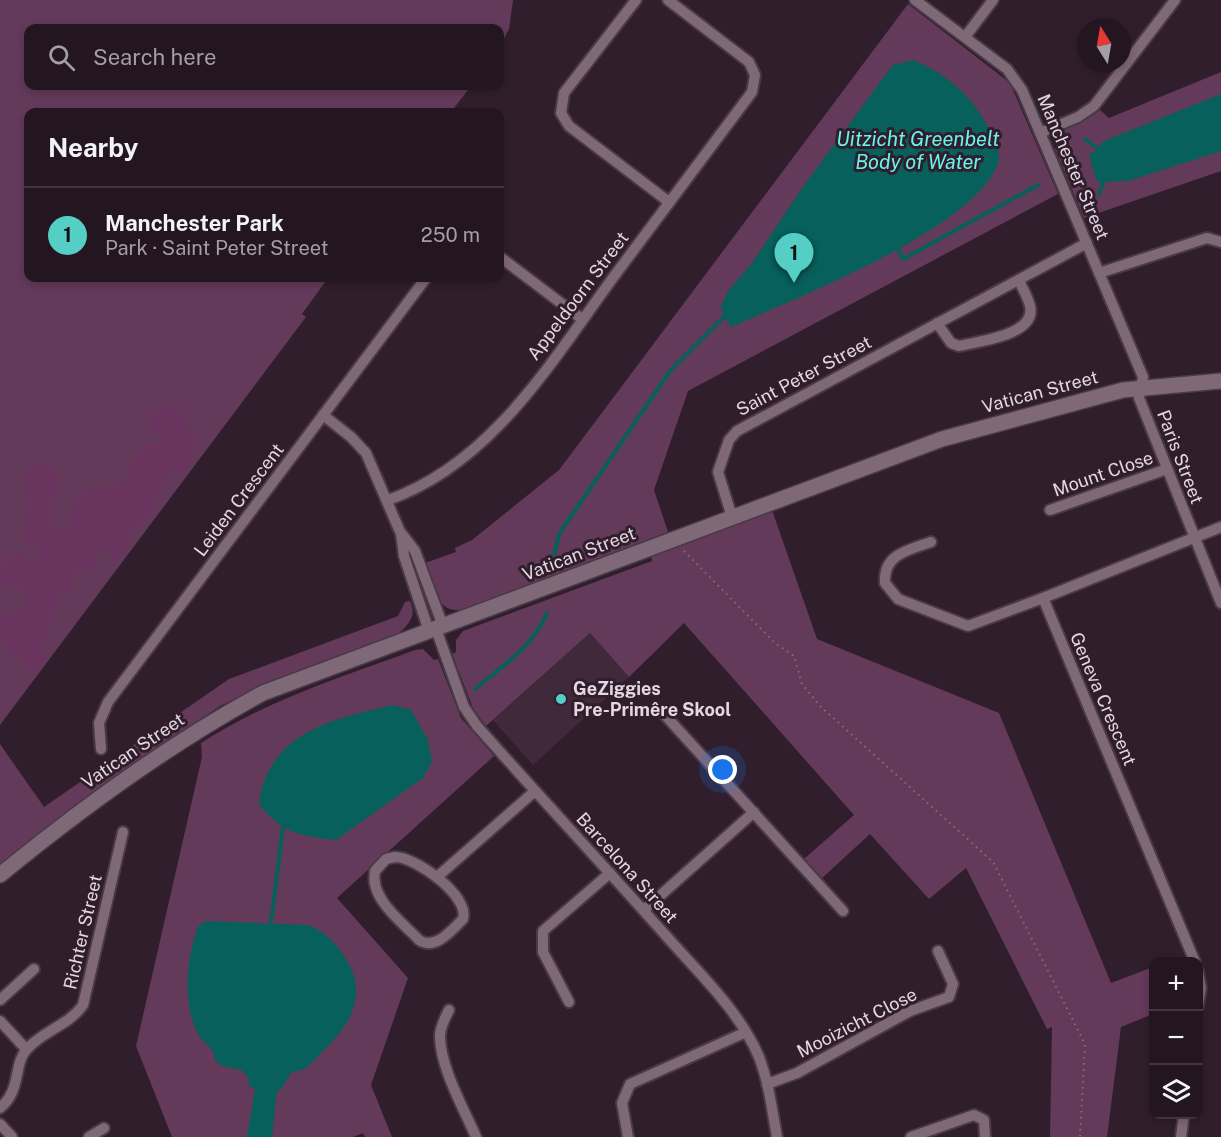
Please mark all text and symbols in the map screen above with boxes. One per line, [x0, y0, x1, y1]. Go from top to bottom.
north arrow [1077, 18, 1131, 72]
search box [24, 24, 504, 90]
icon: search [45, 41, 78, 74]
text: Search here [93, 44, 217, 70]
street label: Manchester Street [1033, 91, 1114, 243]
water label: Uitzicht Greenbelt Body of Water [836, 127, 1000, 174]
text: Nearby [48, 132, 138, 163]
text: Manchester Park [105, 210, 284, 236]
text: 1 [63, 223, 72, 247]
text: 250 m [421, 223, 480, 247]
street label: Appeldoorn Street [523, 228, 633, 364]
pin: 1 [774, 234, 814, 283]
text: Park · Saint Peter Street [105, 236, 328, 260]
street label: Saint Peter Street [733, 331, 875, 420]
street label: Vatican Street [980, 366, 1100, 417]
street label: Paris Street [1153, 407, 1208, 507]
street label: Leiden Crescent [189, 439, 288, 560]
street label: Mount Close [1050, 447, 1156, 501]
street label: Vatican Street [519, 522, 638, 585]
street label: Geneva Crescent [1066, 629, 1141, 768]
place label: GeZiggies Pre-Primêre Skool [573, 678, 731, 720]
marker: GeZiggies Pre-Primêre Skool [554, 692, 568, 706]
street label: Vatican Street [77, 709, 188, 793]
your location [708, 755, 737, 784]
street label: Barcelona Street [572, 808, 682, 927]
street label: Richter Street [59, 872, 106, 991]
map controls [1149, 957, 1203, 1119]
button: + [1149, 957, 1203, 1011]
street label: Mooizicht Close [793, 983, 920, 1062]
button: − [1149, 1011, 1203, 1065]
button: layers [1149, 1065, 1203, 1119]

